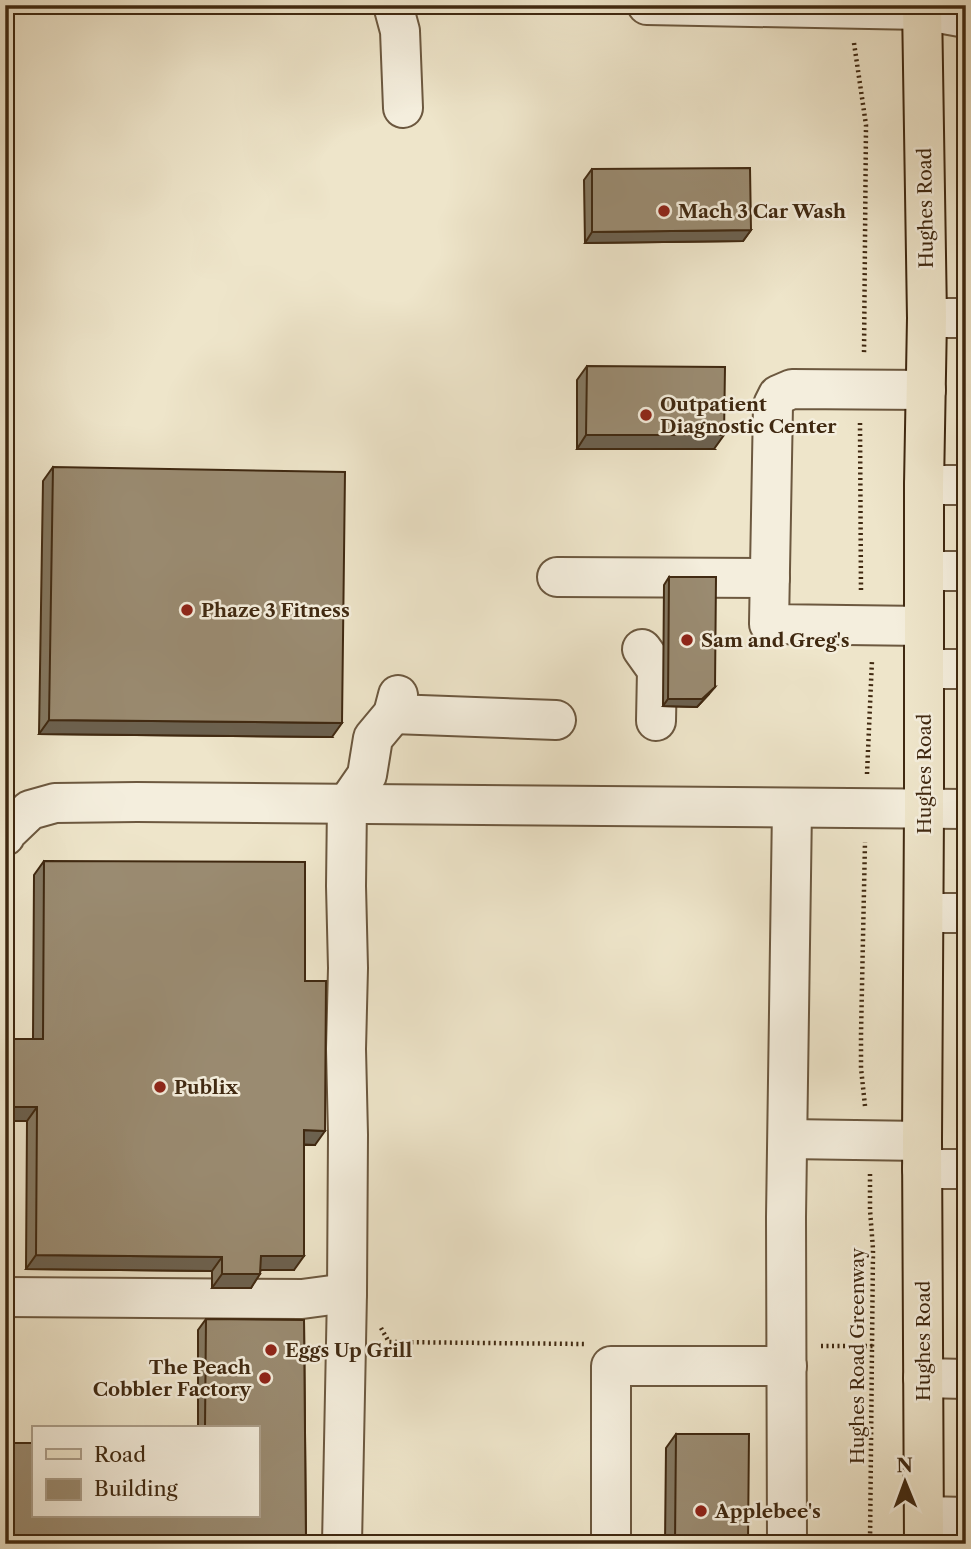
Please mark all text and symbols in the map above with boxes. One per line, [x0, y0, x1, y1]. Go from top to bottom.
street label: Hughes Road [913, 147, 938, 268]
place label: Mach 3 Car Wash [678, 200, 846, 223]
marker: Mach 3 Car Wash [656, 203, 672, 219]
place label: Outpatient Diagnostic Center [660, 393, 837, 438]
marker: Outpatient Diagnostic Center [638, 407, 654, 423]
place label: Phaze 3 Fitness [201, 599, 350, 622]
marker: Phaze 3 Fitness [179, 602, 195, 618]
place label: Sam and Greg's [701, 629, 850, 652]
marker: Sam and Greg's [679, 632, 695, 648]
street label: Hughes Road [913, 713, 936, 834]
place label: Publix [174, 1076, 238, 1099]
marker: Publix [152, 1079, 168, 1095]
street label: Hughes Road Greenway [846, 1247, 869, 1464]
street label: Hughes Road [912, 1280, 935, 1401]
place label: Eggs Up Grill [285, 1339, 412, 1362]
marker: Eggs Up Grill [263, 1342, 279, 1358]
place label: The Peach Cobbler Factory [93, 1356, 252, 1401]
marker: The Peach Cobbler Factory [257, 1370, 273, 1386]
legend [32, 1426, 259, 1518]
text: Road [94, 1442, 146, 1467]
north arrow [870, 1448, 940, 1518]
text: N [896, 1454, 913, 1477]
text: Building [94, 1476, 179, 1501]
place label: Applebee's [714, 1500, 821, 1523]
marker: Applebee's [693, 1503, 709, 1519]

